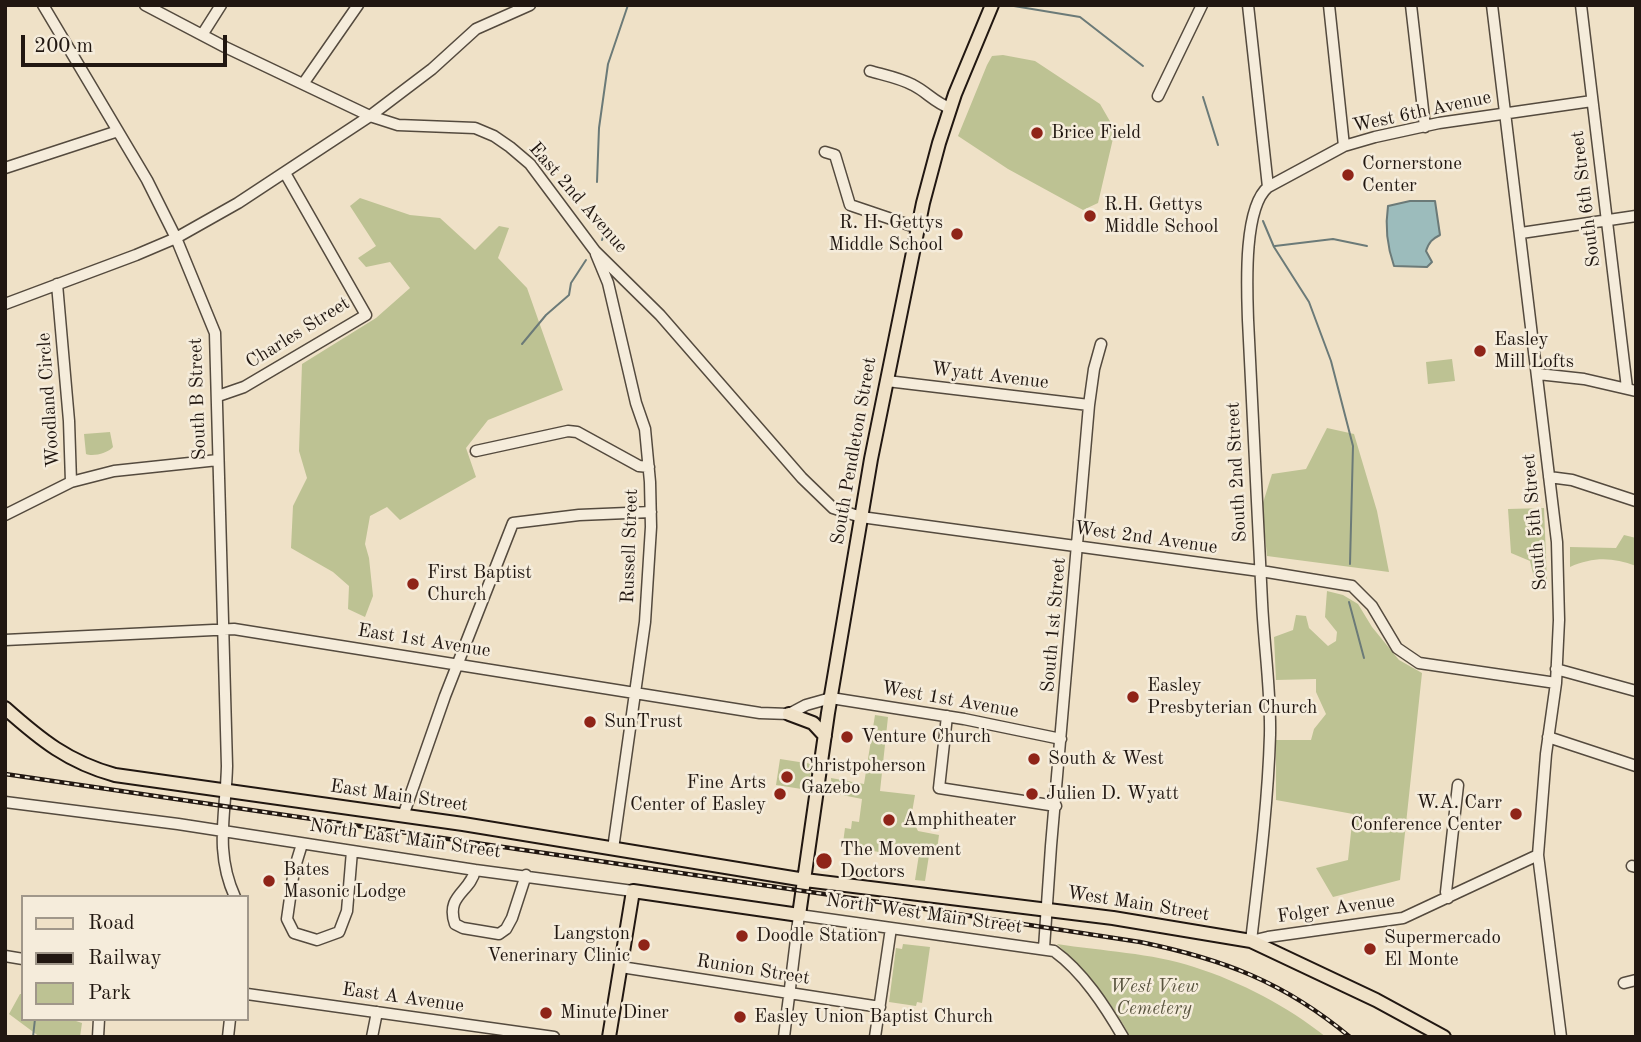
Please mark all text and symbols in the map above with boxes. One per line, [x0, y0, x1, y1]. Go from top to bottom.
scale bar [24, 21, 231, 65]
text: 200 m [34, 36, 93, 57]
street label: West 6th Avenue [1351, 86, 1493, 138]
place label: Brice Field [1051, 122, 1141, 144]
marker: Brice Field [1029, 125, 1045, 141]
street label: South 6th Street [1566, 129, 1606, 269]
street label: East 2nd Avenue [524, 138, 632, 258]
place label: Cornerstone Center [1362, 153, 1462, 197]
marker: Cornerstone Center [1340, 167, 1356, 183]
place label: R.H. Gettys Middle School [1104, 194, 1218, 238]
marker: R.H. Gettys Middle School [1082, 208, 1098, 224]
place label: R. H. Gettys Middle School [829, 212, 943, 256]
marker: R. H. Gettys Middle School [949, 226, 965, 242]
street label: Charles Street [242, 292, 354, 374]
place label: Easley Mill Lofts [1494, 329, 1574, 373]
street label: Woodland Circle [33, 332, 65, 468]
street label: South B Street [184, 337, 212, 461]
marker: Easley Mill Lofts [1472, 343, 1488, 359]
street label: South Pendleton Street [826, 355, 882, 547]
street label: Wyatt Avenue [930, 357, 1050, 395]
street label: South 2nd Street [1222, 401, 1252, 543]
street label: South 5th Street [1518, 453, 1552, 591]
street label: Russell Street [617, 488, 643, 604]
street label: West 2nd Avenue [1073, 517, 1219, 559]
street label: South 1st Street [1037, 557, 1071, 693]
place label: First Baptist Church [427, 562, 532, 606]
marker: First Baptist Church [405, 576, 421, 592]
street label: East 1st Avenue [356, 619, 492, 663]
place label: Easley Presbyterian Church [1147, 675, 1317, 719]
street label: West 1st Avenue [880, 677, 1020, 723]
marker: Easley Presbyterian Church [1125, 689, 1141, 705]
place label: SunTrust [604, 711, 683, 733]
marker: SunTrust [582, 714, 598, 730]
place label: Venture Church [861, 726, 991, 748]
marker: Venture Church [839, 729, 855, 745]
place label: South & West [1048, 748, 1164, 770]
marker: South & West [1026, 751, 1042, 767]
place label: Christpoherson Gazebo [801, 755, 926, 799]
marker: Christpoherson Gazebo [779, 769, 795, 785]
place label: Fine Arts Center of Easley [630, 772, 766, 816]
street label: East Main Street [329, 775, 469, 817]
place label: Julien D. Wyatt [1046, 783, 1179, 805]
marker: Fine Arts Center of Easley [772, 786, 788, 802]
marker: Julien D. Wyatt [1024, 786, 1040, 802]
place label: W.A. Carr Conference Center [1351, 792, 1502, 836]
marker: W.A. Carr Conference Center [1508, 806, 1524, 822]
place label: Amphitheater [903, 809, 1016, 831]
marker: Amphitheater [881, 812, 897, 828]
street label: North East Main Street [308, 814, 502, 864]
place label: The Movement Doctors [840, 839, 961, 883]
marker: The Movement Doctors [814, 851, 834, 871]
place label: Bates Masonic Lodge [283, 859, 406, 903]
marker: Bates Masonic Lodge [261, 873, 277, 889]
street label: West Main Street [1065, 881, 1211, 927]
street label: North West Main Street [824, 889, 1024, 939]
street label: Folger Avenue [1276, 889, 1396, 929]
legend [21, 895, 248, 1021]
text: Road [88, 913, 135, 934]
place label: Langston Venerinary Clinic [487, 923, 630, 967]
place label: Doodle Station [756, 925, 878, 947]
place label: Supermercado El Monte [1384, 927, 1501, 971]
marker: Doodle Station [734, 928, 750, 944]
marker: Langston Venerinary Clinic [636, 937, 652, 953]
marker: Supermercado El Monte [1362, 941, 1378, 957]
text: Railway [88, 948, 162, 969]
street label: Runion Street [695, 950, 811, 990]
park label: West View Cemetery [1109, 976, 1199, 1020]
street label: East A Avenue [341, 978, 465, 1018]
text: Park [88, 983, 131, 1004]
place label: Minute Diner [560, 1002, 669, 1024]
marker: Minute Diner [538, 1005, 554, 1021]
place label: Easley Union Baptist Church [754, 1006, 993, 1028]
marker: Easley Union Baptist Church [732, 1009, 748, 1025]

